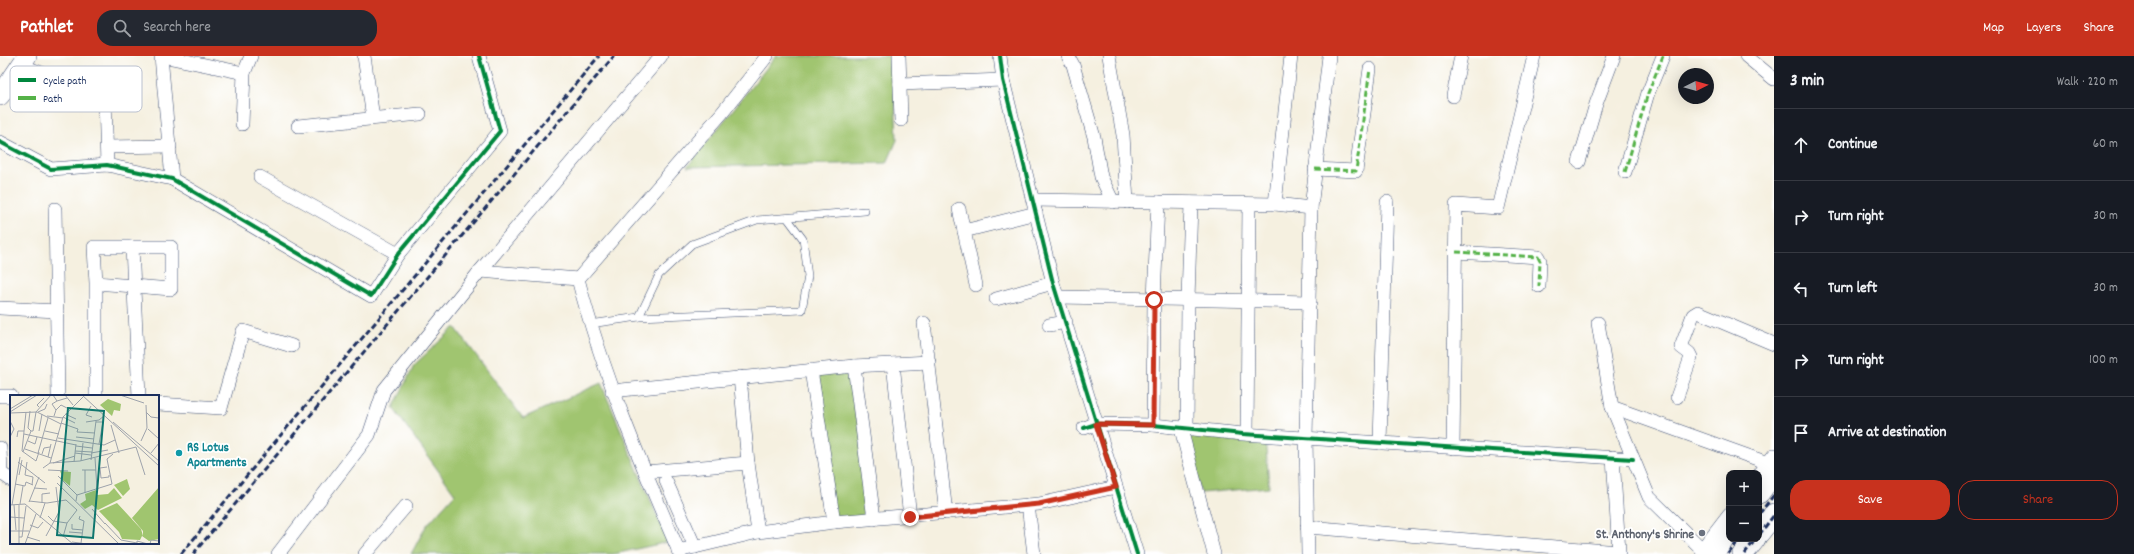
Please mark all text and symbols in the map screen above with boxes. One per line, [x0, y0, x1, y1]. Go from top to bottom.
search box [97, 10, 377, 46]
text: Pathlet [20, 15, 73, 42]
icon: search [111, 17, 133, 39]
text: Search here [143, 17, 211, 39]
text: Map [1983, 18, 2004, 38]
text: Layers [2026, 18, 2061, 38]
text: Share [2083, 18, 2114, 38]
legend [10, 66, 142, 112]
north arrow [1678, 68, 1714, 104]
text: 3 min [1790, 70, 1824, 94]
text: Walk · 220 m [2057, 73, 2118, 92]
text: Cycle path [43, 74, 87, 90]
text: Path [43, 92, 62, 108]
icon: ahead [1790, 134, 1812, 156]
text: Continue [1828, 134, 1877, 156]
text: 60 m [2093, 135, 2118, 154]
icon: right [1790, 206, 1812, 228]
text: Turn right [1828, 206, 1884, 228]
text: 30 m [2093, 207, 2118, 226]
icon: left [1790, 278, 1812, 300]
text: Turn left [1828, 278, 1877, 300]
text: 30 m [2093, 279, 2118, 298]
route start [1145, 291, 1163, 309]
icon: right [1790, 350, 1812, 372]
text: Turn right [1828, 350, 1884, 372]
text: 100 m [2089, 351, 2118, 370]
inset map [10, 395, 159, 544]
icon: arrive [1790, 422, 1812, 444]
text: Arrive at destination [1828, 422, 1946, 444]
place label: RS Lotus Apartments [187, 439, 247, 473]
marker: RS Lotus Apartments [174, 448, 184, 458]
map controls [1726, 470, 1762, 542]
button: + [1726, 470, 1762, 506]
button: Save [1790, 480, 1950, 520]
button: Share [1958, 480, 2118, 520]
button: − [1726, 506, 1762, 542]
route end [901, 508, 919, 526]
place label: St. Anthony's Shrine [1596, 526, 1694, 545]
marker: St. Anthony's Shrine [1697, 528, 1707, 538]

